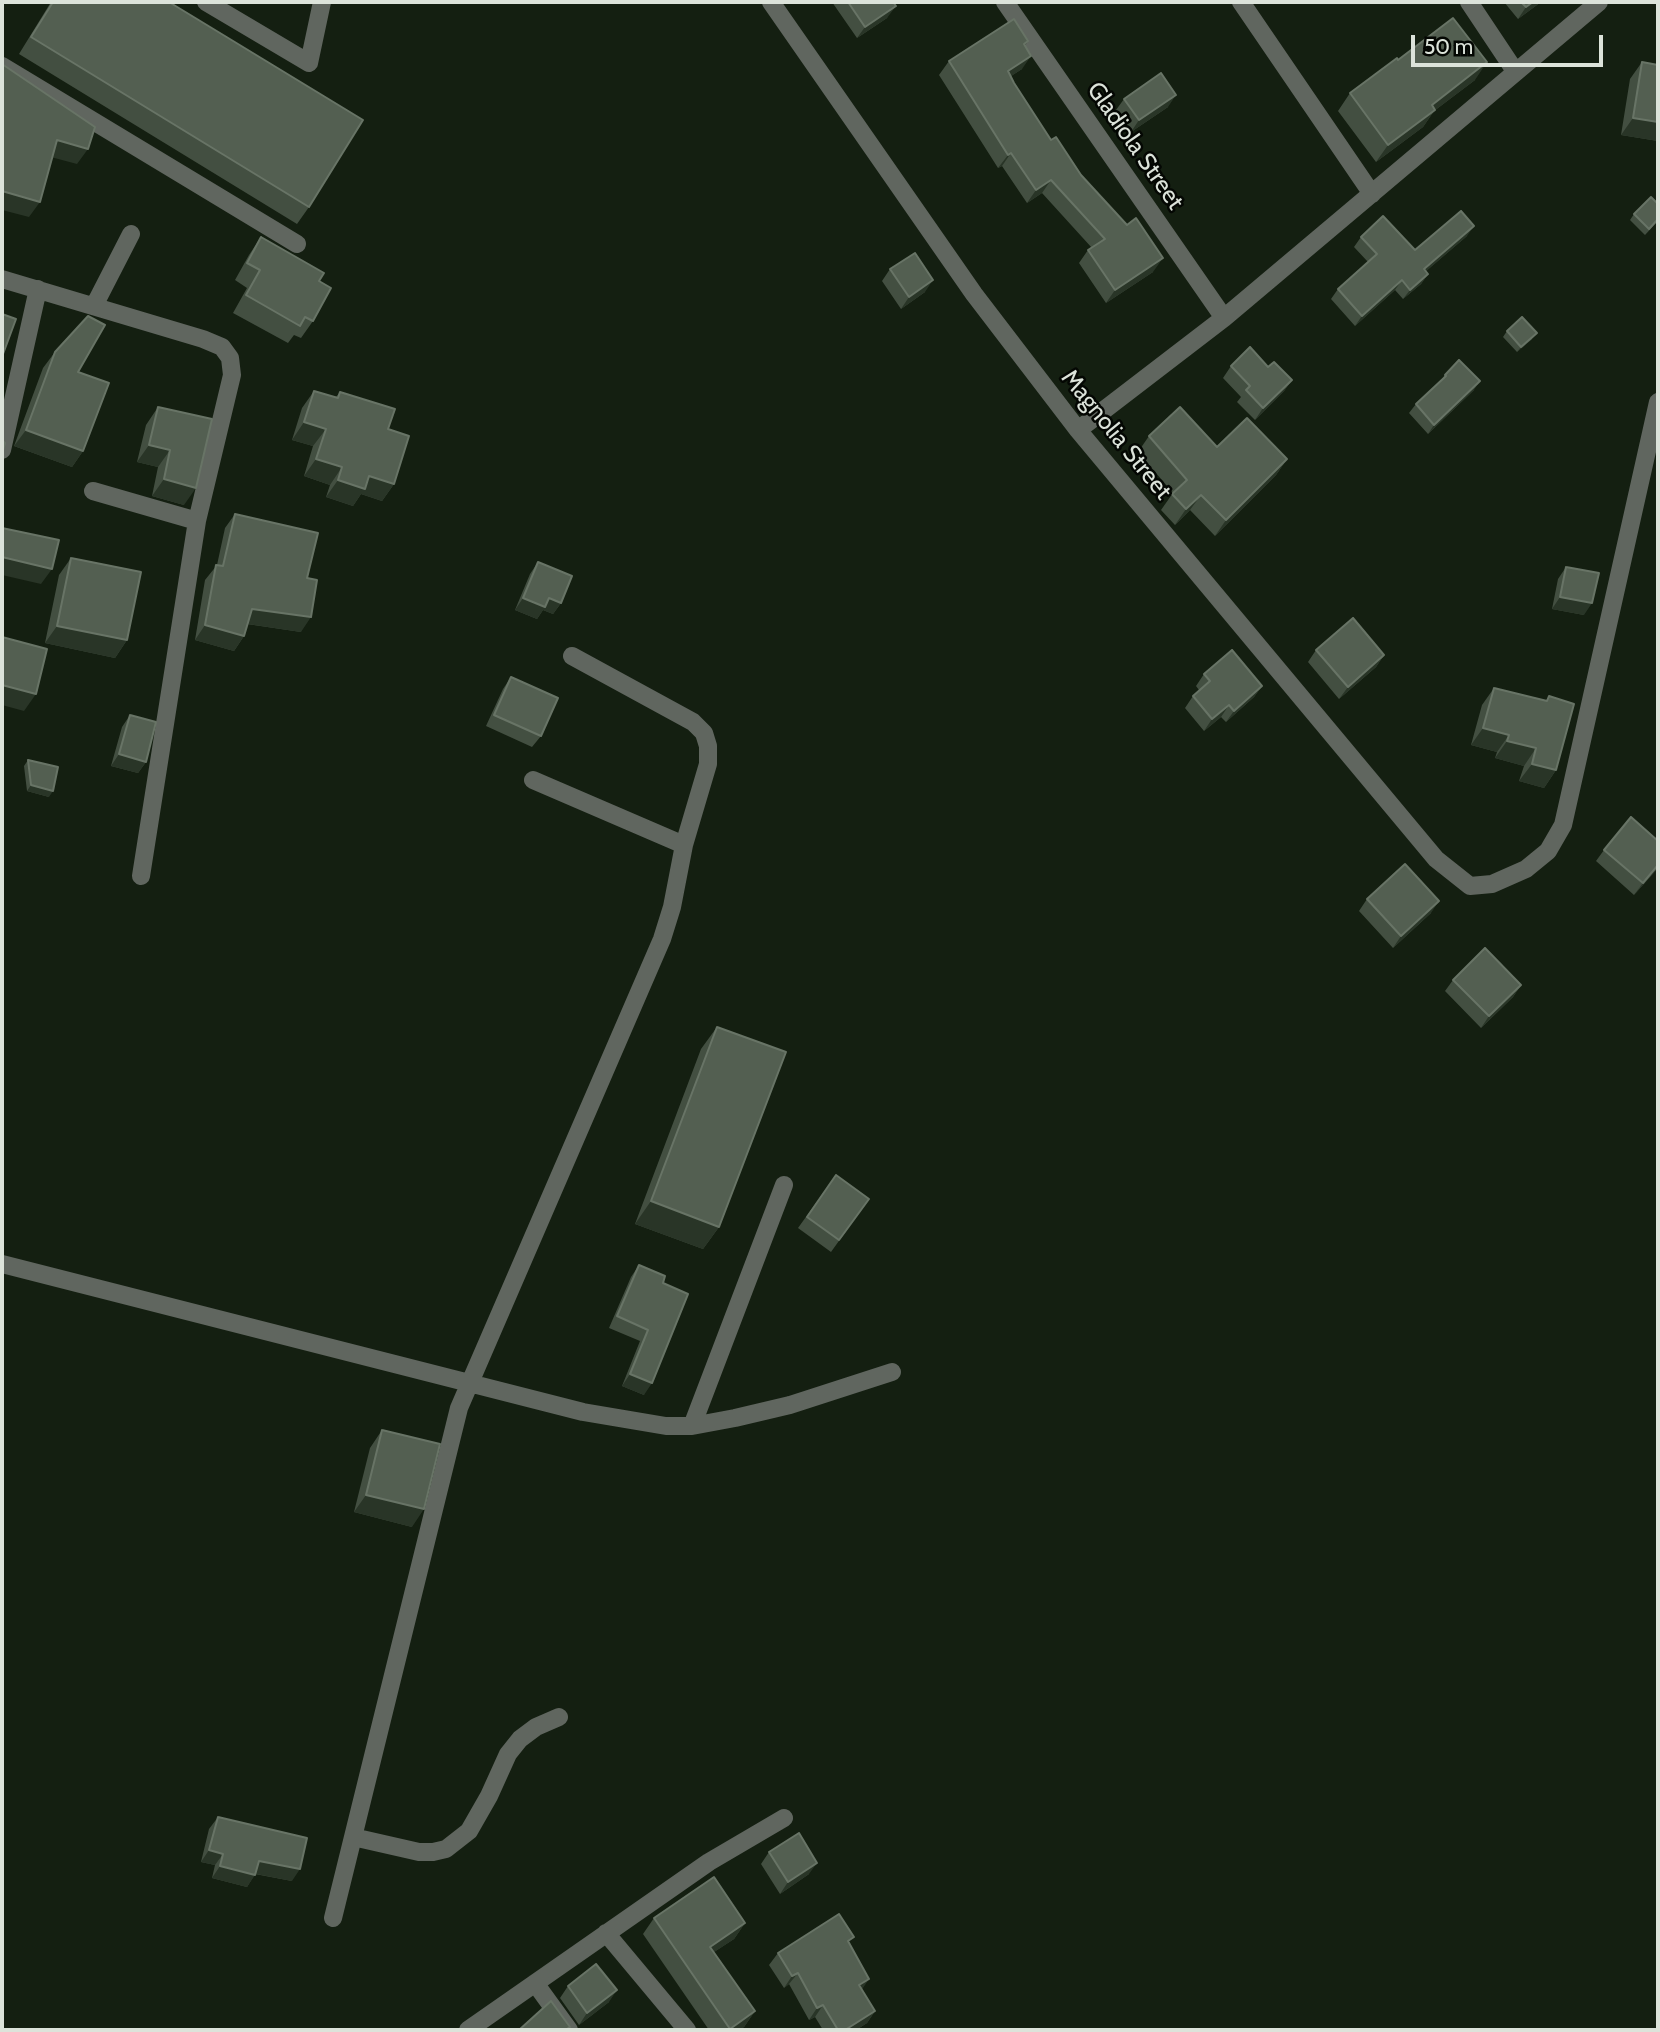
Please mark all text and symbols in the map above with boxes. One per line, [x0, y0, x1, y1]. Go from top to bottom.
scale bar [1415, 21, 1608, 65]
text: 50 m [1424, 34, 1473, 59]
street label: Gladiola Street [1080, 77, 1190, 215]
street label: Magnolia Street [1055, 364, 1177, 506]

